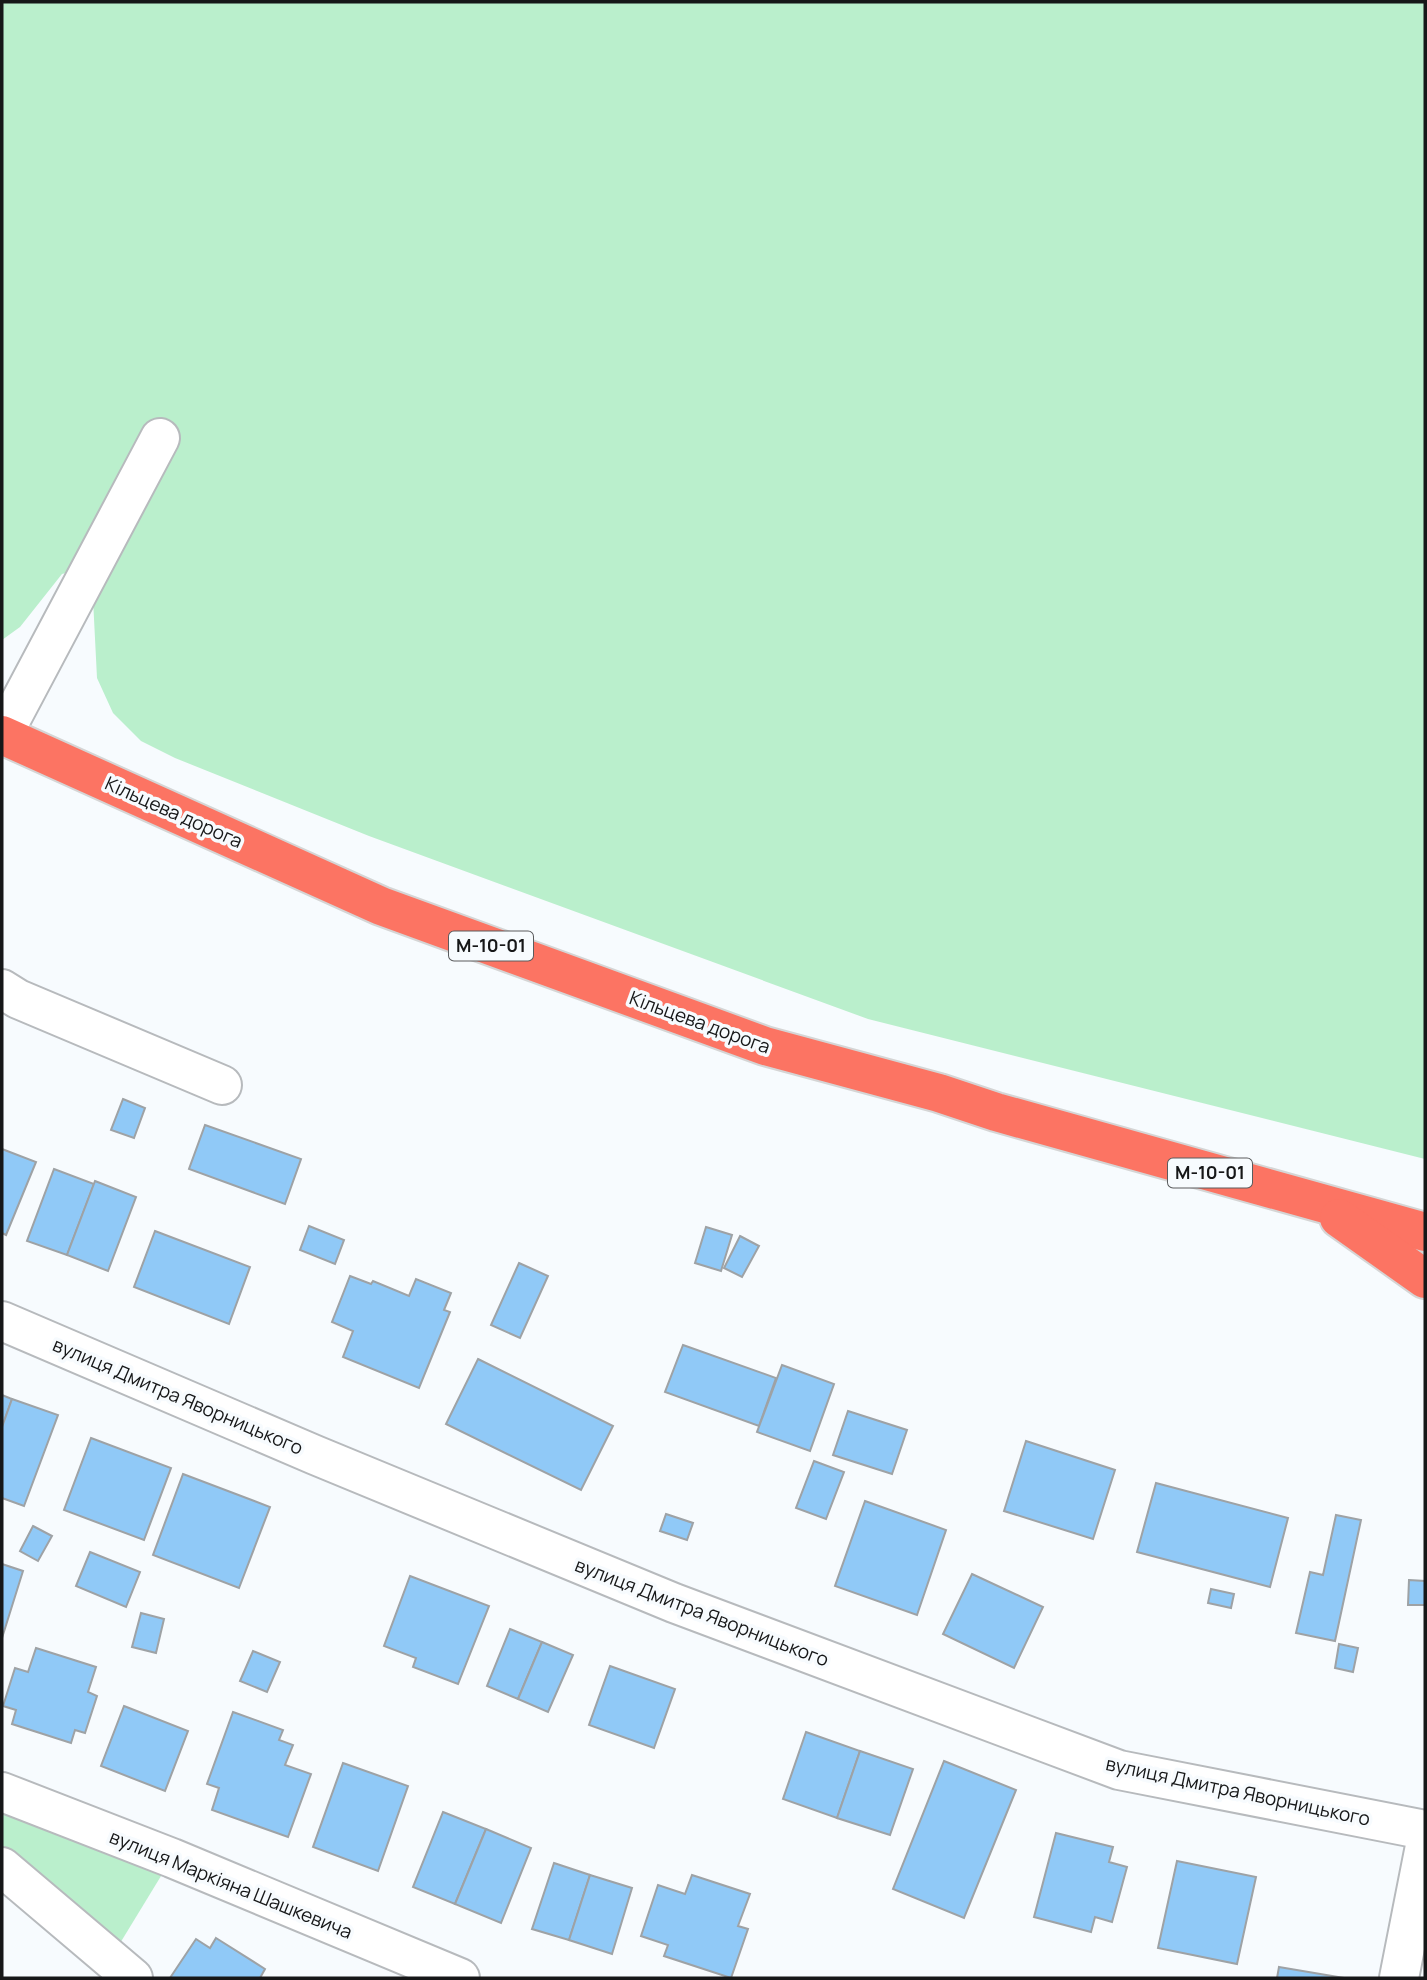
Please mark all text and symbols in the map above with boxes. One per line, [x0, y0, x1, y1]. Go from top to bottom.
street label: Кільцева дорога [101, 770, 247, 854]
road number: М-10-01 [449, 931, 533, 960]
street label: Кільцева дорога [626, 984, 774, 1060]
road number: М-10-01 [1168, 1158, 1252, 1188]
street label: вулиця Дмитра Яворницького [49, 1331, 307, 1461]
street label: вулиця Дмитра Яворницького [571, 1552, 833, 1672]
street label: вулиця Дмитра Яворницького [1103, 1750, 1373, 1832]
street label: вулиця Маркіяна Шашкевича [106, 1823, 356, 1945]

